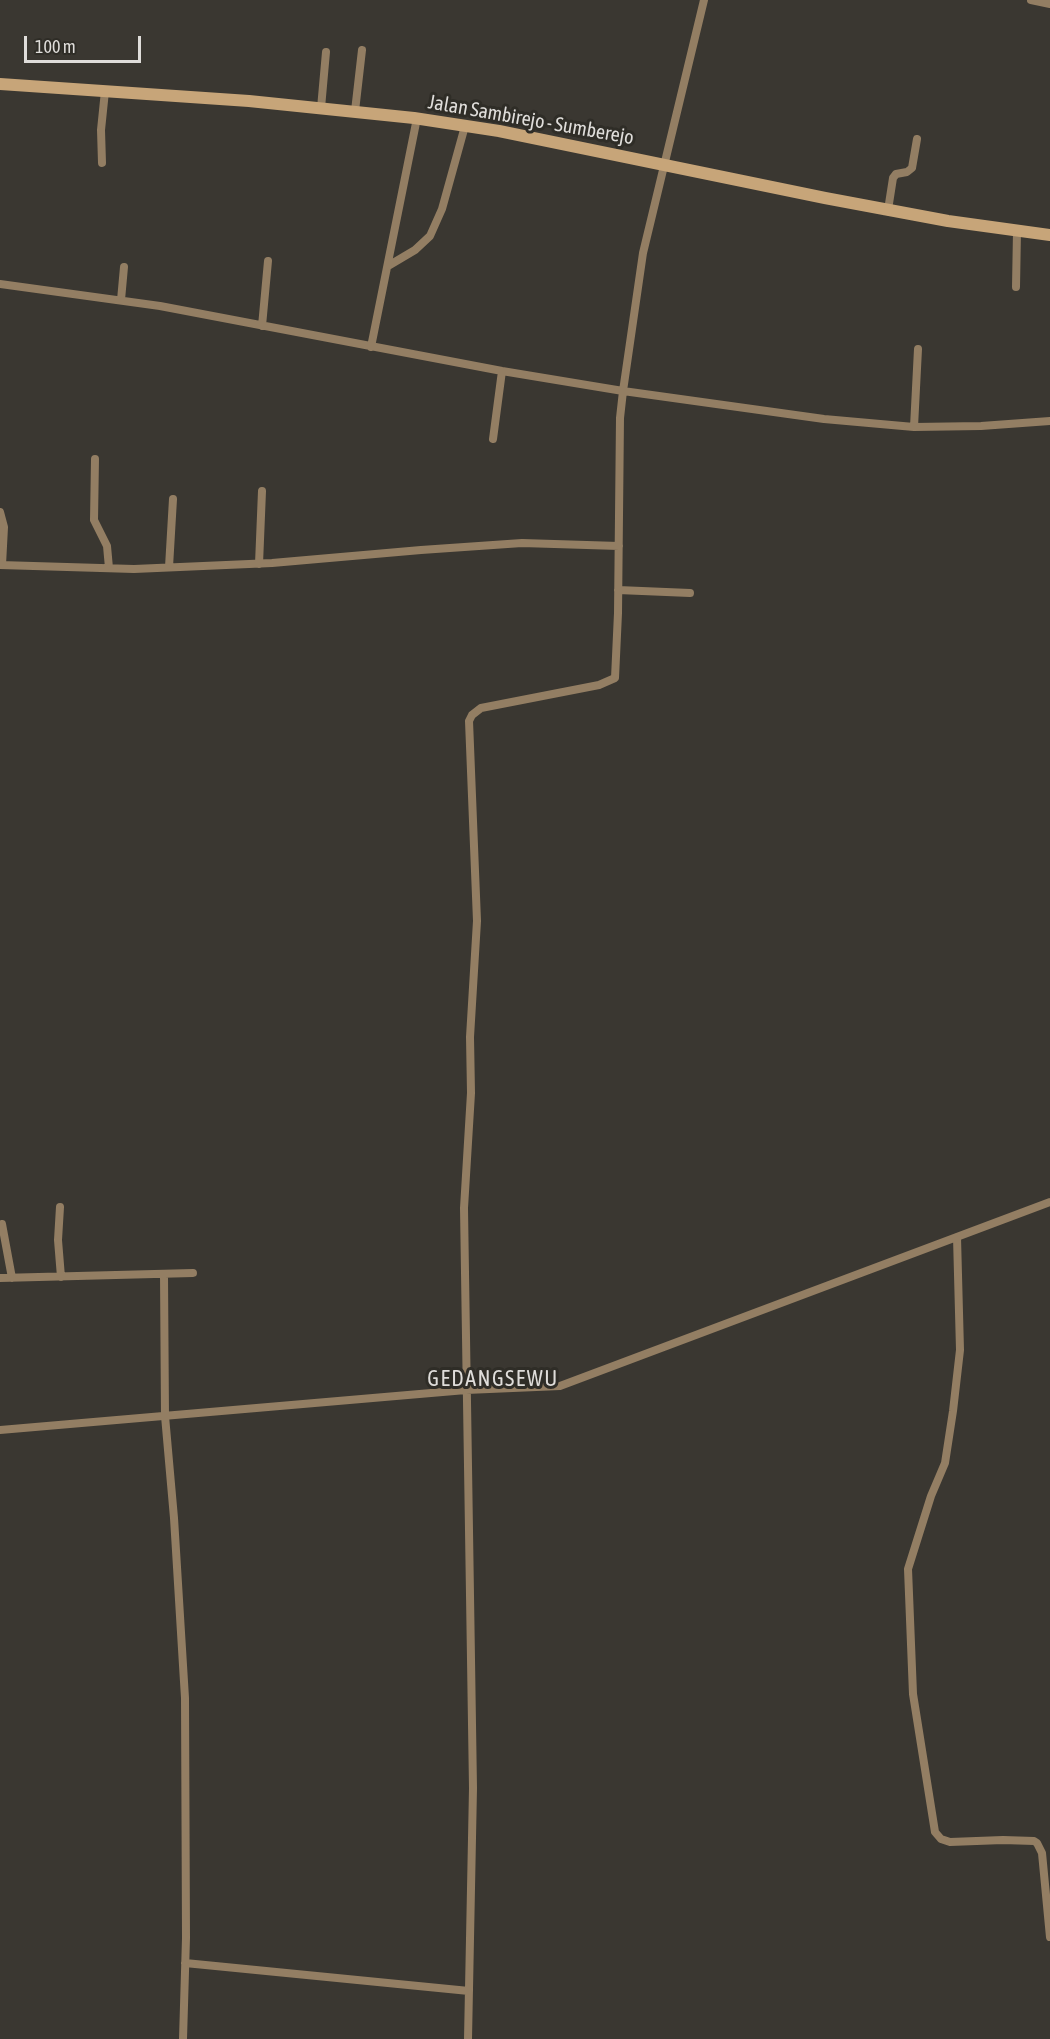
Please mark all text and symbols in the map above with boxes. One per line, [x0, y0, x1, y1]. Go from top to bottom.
scale bar [27, 24, 144, 62]
text: 100 m [35, 36, 76, 57]
street label: Jalan Sambirejo - Sumberejo [426, 90, 636, 150]
district label: GEDANGSEWU [427, 1366, 559, 1392]

